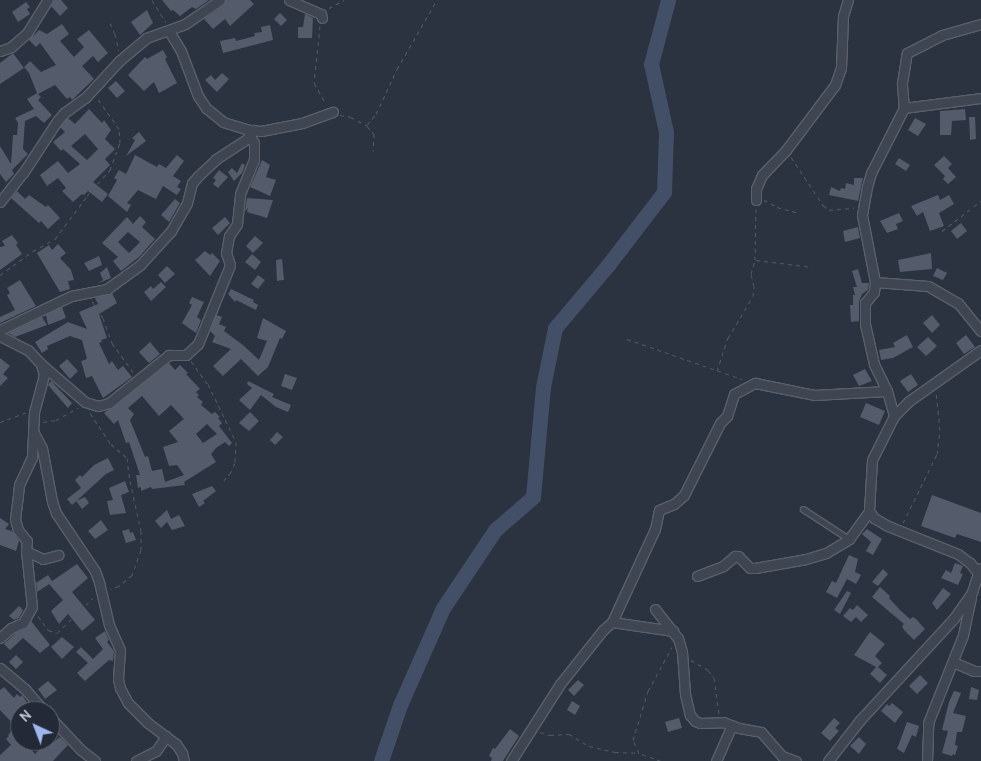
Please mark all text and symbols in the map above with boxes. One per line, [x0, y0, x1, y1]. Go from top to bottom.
north arrow [10, 701, 60, 751]
text: N [16, 706, 35, 726]

